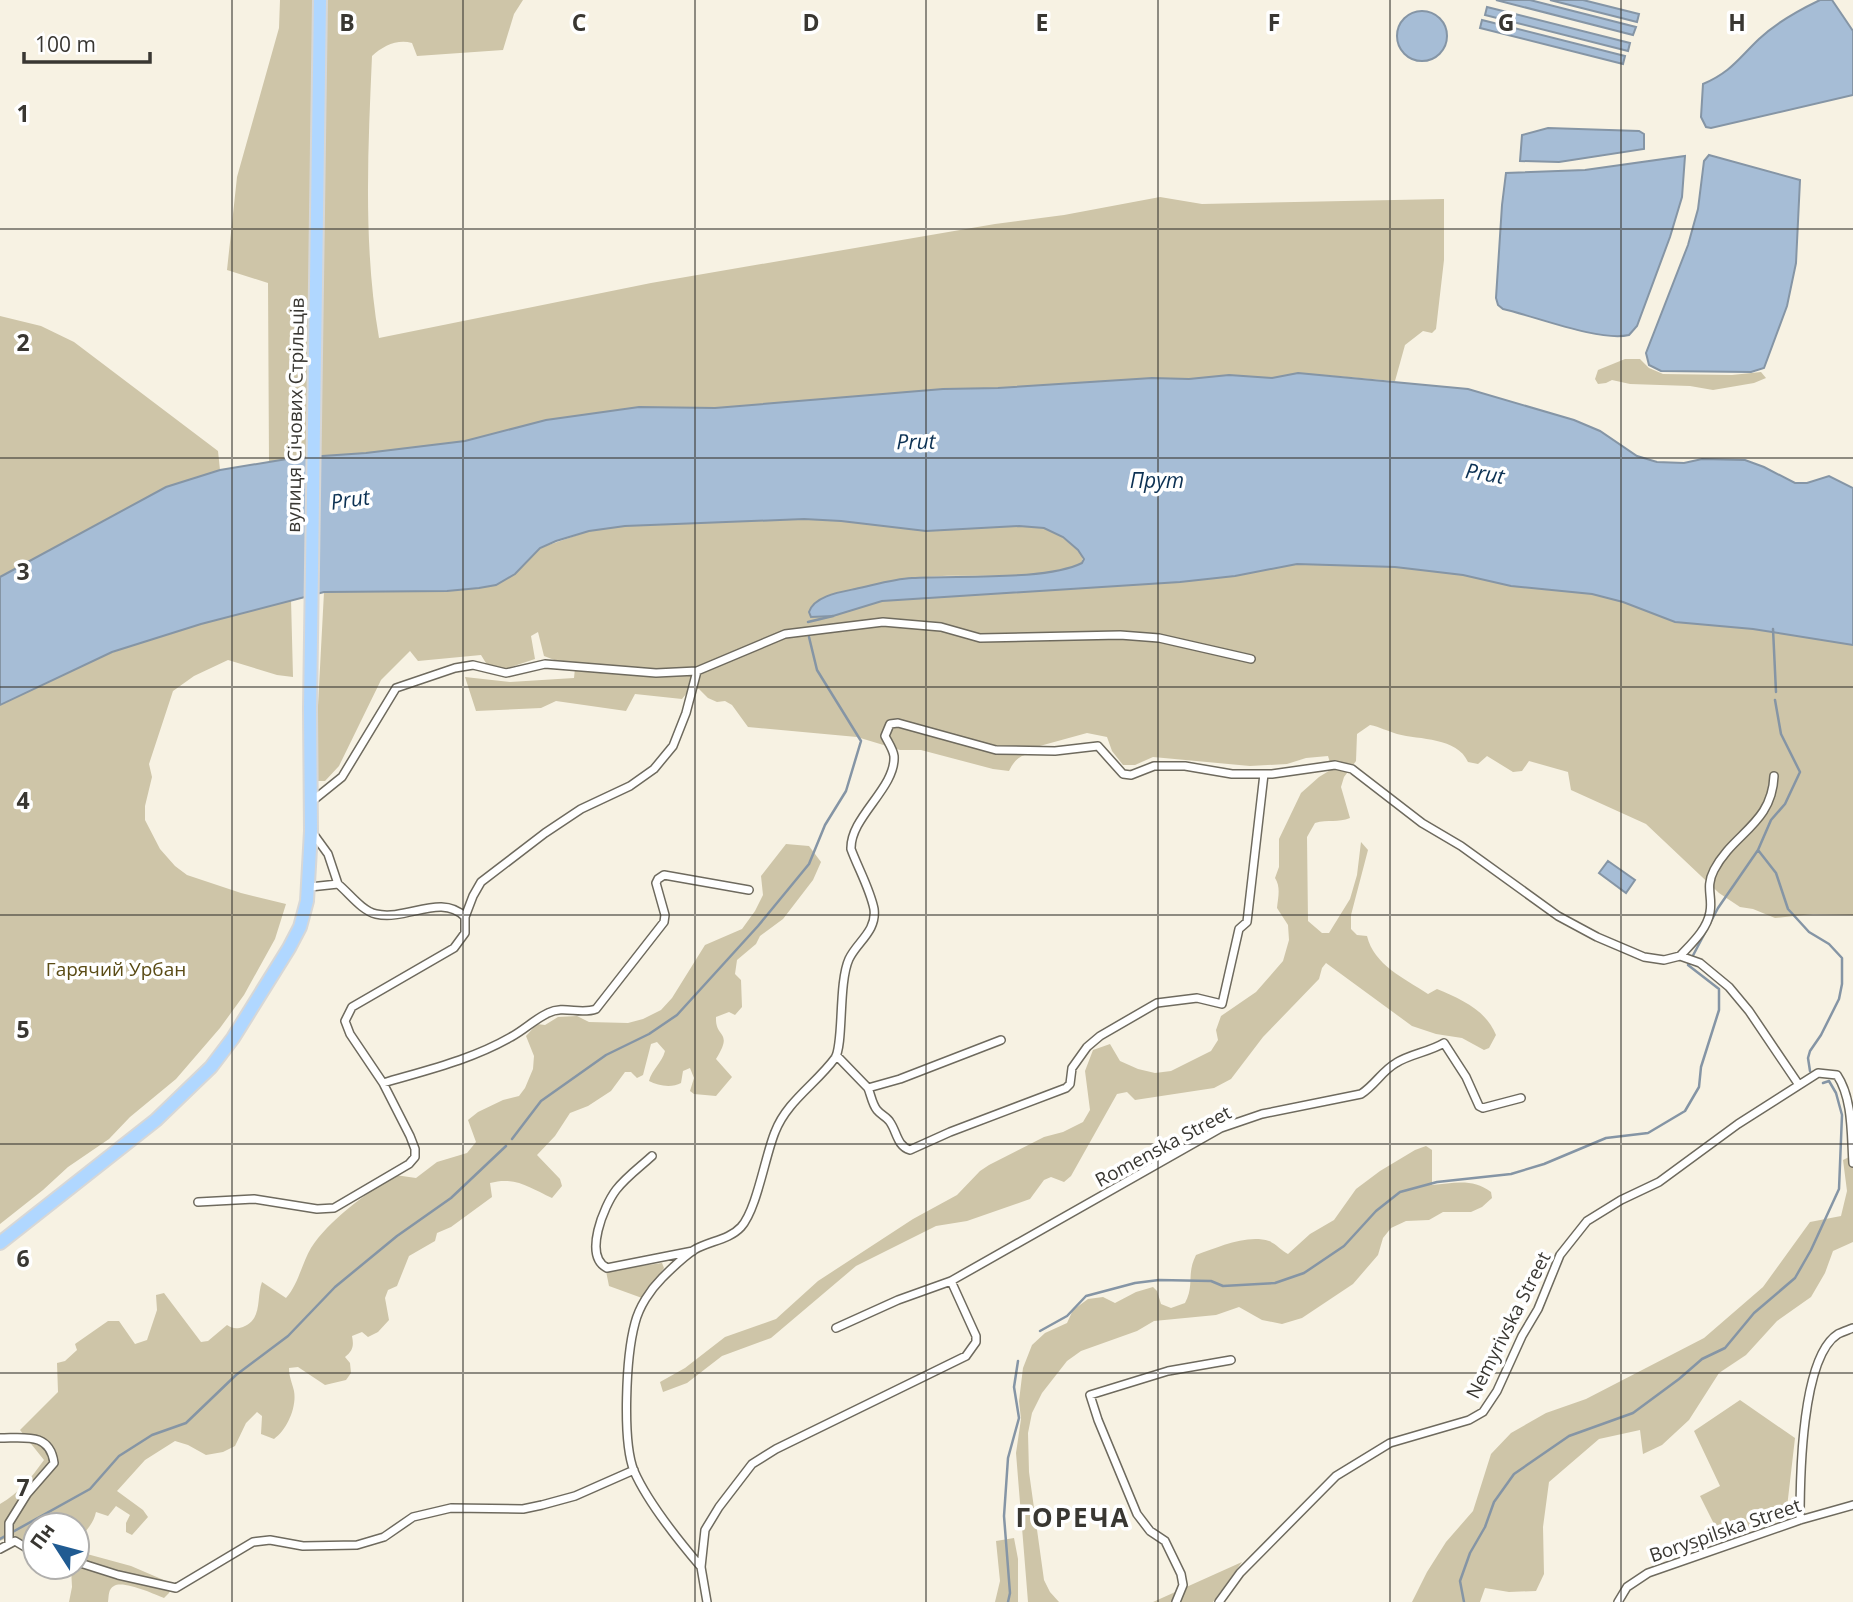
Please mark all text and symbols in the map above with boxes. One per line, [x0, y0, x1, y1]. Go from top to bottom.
text: B [339, 6, 355, 38]
text: C [572, 6, 586, 38]
text: D [802, 6, 820, 38]
text: E [1036, 6, 1048, 38]
text: F [1268, 6, 1280, 38]
text: G [1498, 6, 1514, 38]
text: H [1728, 6, 1746, 38]
scale bar [24, 21, 150, 65]
text: 100 m [35, 30, 96, 58]
text: 1 [16, 97, 30, 129]
street label: вулиця Січових Стрільців [280, 297, 310, 533]
text: 2 [16, 326, 30, 358]
water label: Prut [896, 427, 937, 455]
water label: Prut [1463, 456, 1508, 490]
water label: Прут [1130, 466, 1184, 494]
water label: Prut [329, 482, 372, 516]
text: 3 [16, 555, 30, 587]
text: 4 [16, 784, 30, 816]
park label: Гарячий Урбан [46, 956, 186, 982]
text: 5 [16, 1013, 30, 1045]
street label: Romenska Street [1090, 1099, 1236, 1193]
text: 6 [16, 1242, 30, 1274]
street label: Nemyrivska Street [1460, 1247, 1556, 1403]
text: 7 [16, 1471, 30, 1503]
street label: Boryspilska Street [1646, 1492, 1805, 1568]
district label: ГОРЕЧА [1015, 1499, 1131, 1535]
north arrow [21, 1511, 91, 1581]
text: Пн [24, 1518, 61, 1554]

